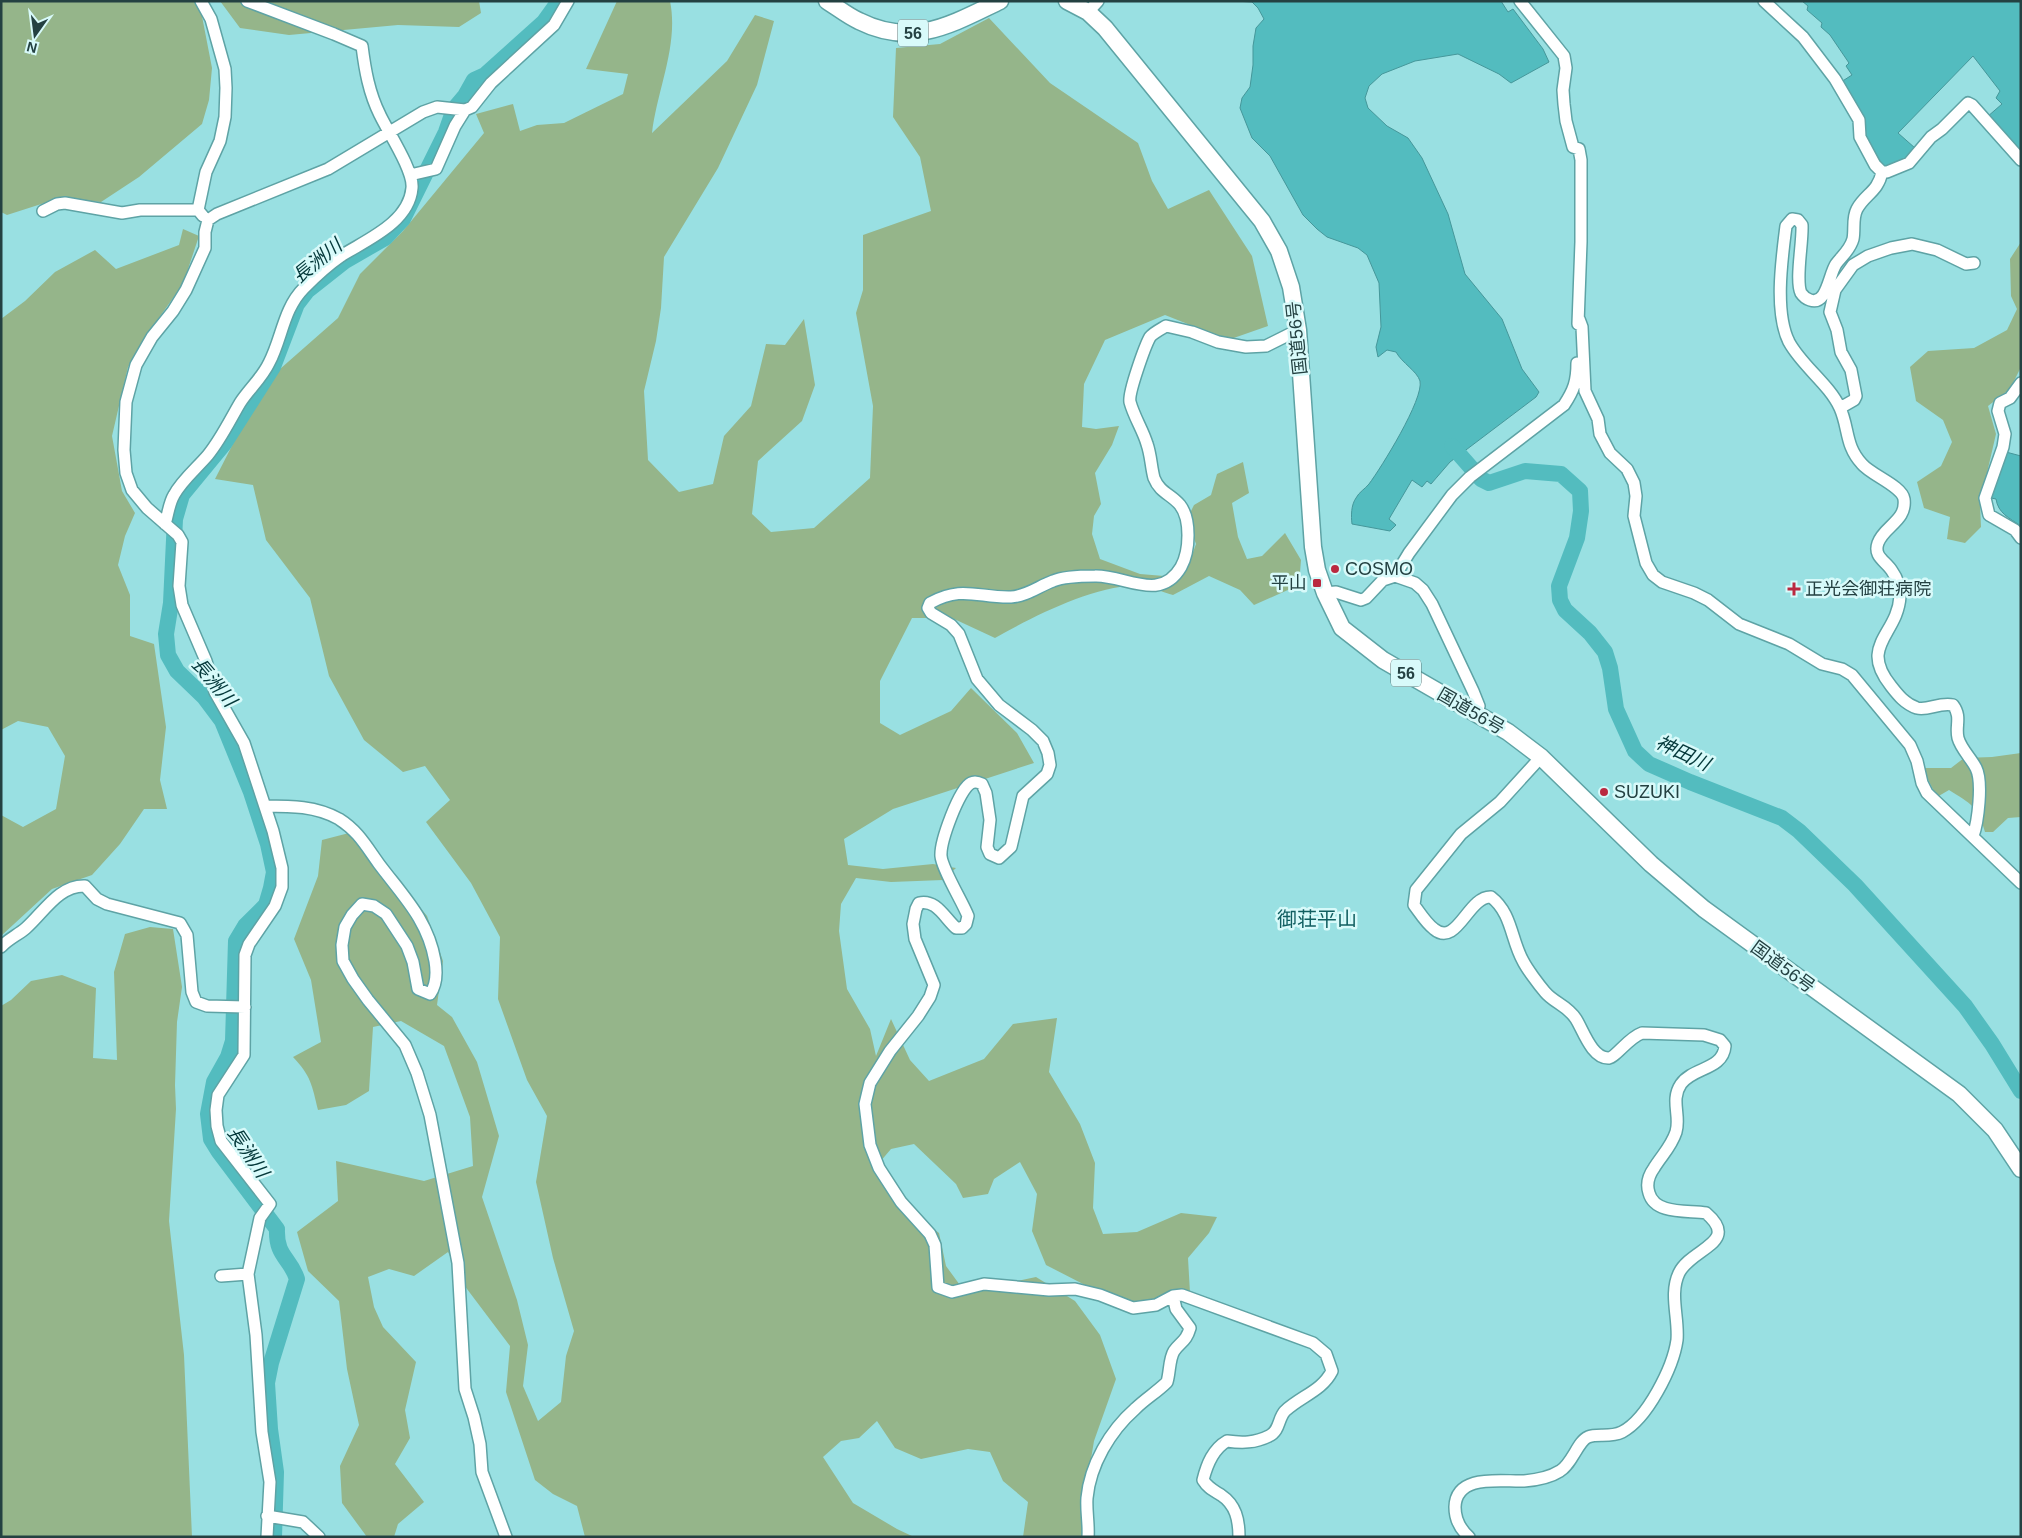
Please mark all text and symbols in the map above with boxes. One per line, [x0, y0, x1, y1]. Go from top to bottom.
north arrow [10, 10, 60, 60]
road number: 56 [898, 19, 928, 46]
text: N [25, 39, 39, 57]
water label: 長洲川 [288, 234, 347, 287]
street label: 国道56号 [1283, 300, 1311, 376]
place label: COSMO [1345, 559, 1413, 579]
marker: COSMO [1329, 563, 1341, 575]
place label: 平山 [1271, 573, 1307, 593]
marker: 平山 [1311, 577, 1323, 589]
place label: 正光会御荘病院 [1805, 579, 1931, 599]
marker: 正光会御荘病院 [1787, 582, 1801, 596]
water label: 長洲川 [188, 653, 242, 712]
road number: 56 [1391, 660, 1421, 686]
street label: 国道56号 [1434, 684, 1508, 738]
water label: 神田川 [1653, 731, 1715, 775]
place label: SUZUKI [1614, 782, 1680, 802]
marker: SUZUKI [1598, 786, 1610, 798]
district label: 御荘平山 [1277, 908, 1357, 930]
street label: 国道56号 [1747, 937, 1819, 997]
water label: 長洲川 [223, 1122, 274, 1183]

